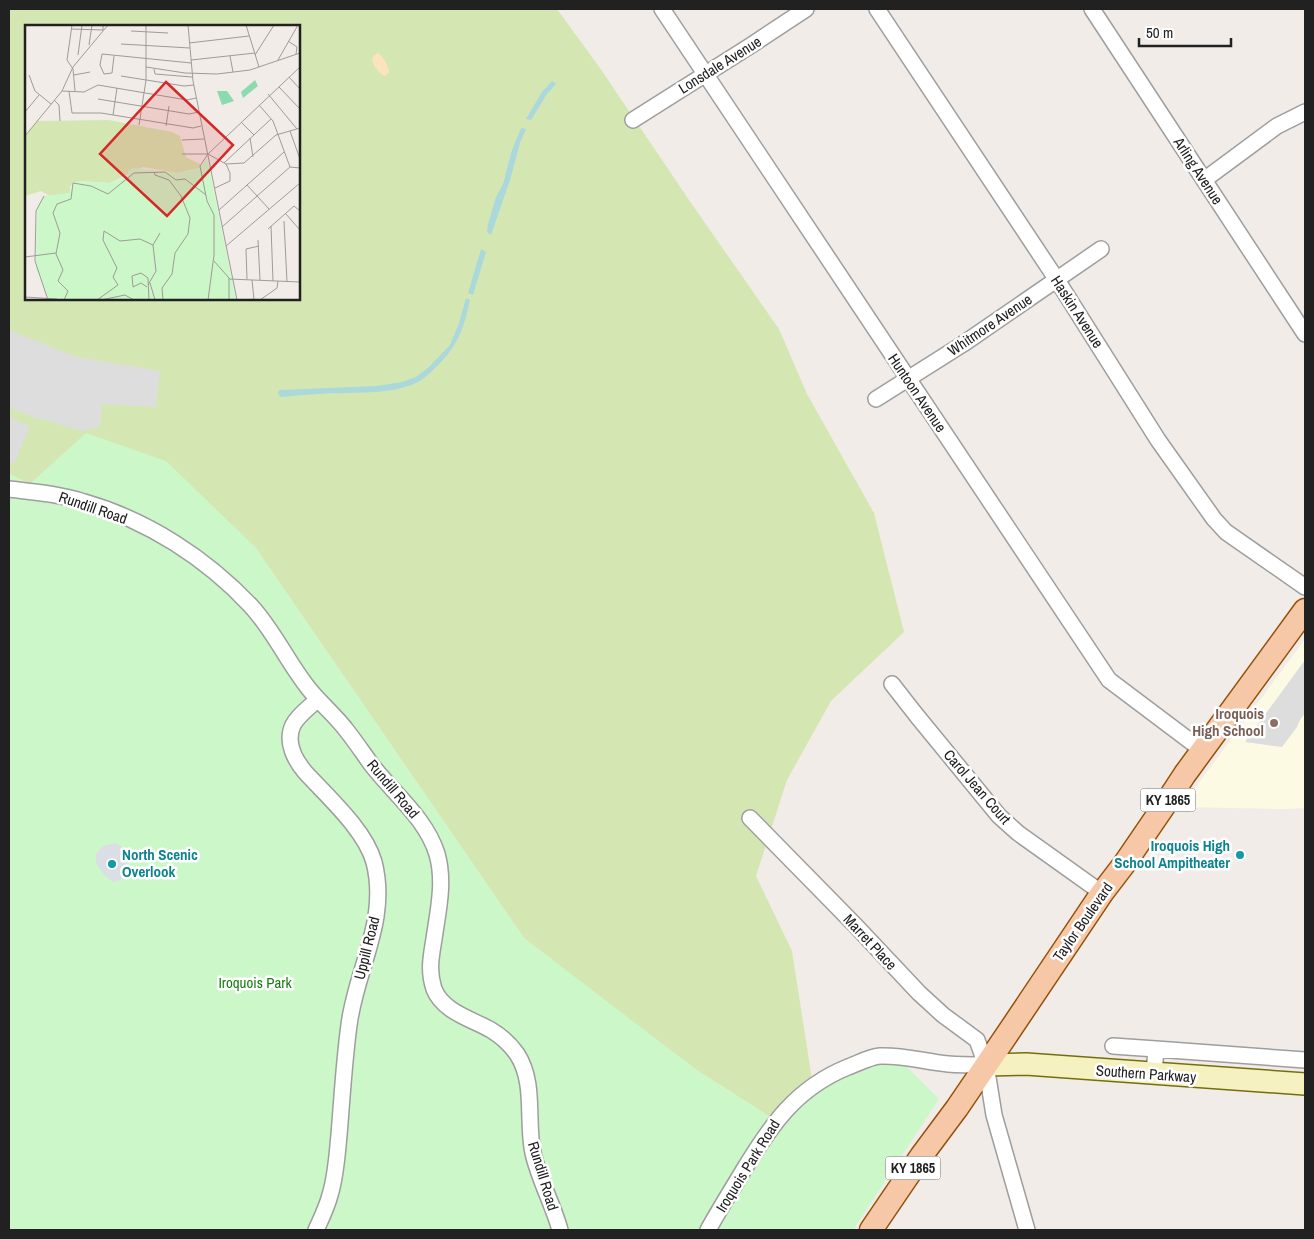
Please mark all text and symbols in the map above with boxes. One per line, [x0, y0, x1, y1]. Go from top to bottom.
scale bar [1139, 15, 1232, 47]
text: 50 m [1146, 22, 1173, 43]
inset map [25, 25, 300, 300]
street label: Lonsdale Avenue [674, 31, 765, 98]
street label: Arling Avenue [1168, 132, 1228, 209]
street label: Haskin Avenue [1046, 271, 1109, 352]
street label: Whitmore Avenue [943, 289, 1036, 361]
street label: Huntoon Avenue [883, 349, 952, 436]
street label: Rundill Road [56, 486, 130, 529]
place label: Iroquois High School [1192, 703, 1264, 741]
marker: Iroquois High School [1268, 717, 1280, 729]
street label: Carol Jean Court [939, 745, 1016, 829]
street label: Rundill Road [362, 755, 424, 823]
road number: KY 1865 [1140, 788, 1196, 812]
place label: Iroquois High School Ampitheater [1114, 835, 1230, 873]
place label: North Scenic Overlook [122, 844, 198, 882]
marker: Iroquois High School Ampitheater [1234, 849, 1246, 861]
marker: North Scenic Overlook [106, 858, 118, 870]
street label: Taylor Boulevard [1048, 878, 1118, 965]
street label: Marret Place [839, 909, 902, 974]
street label: Uppill Road [349, 914, 384, 982]
park label: Iroquois Park [218, 972, 292, 993]
street label: Southern Parkway [1095, 1060, 1198, 1088]
street label: Iroquois Park Road [711, 1115, 785, 1216]
street label: Rundill Road [523, 1139, 564, 1213]
road number: KY 1865 [886, 1156, 940, 1180]

